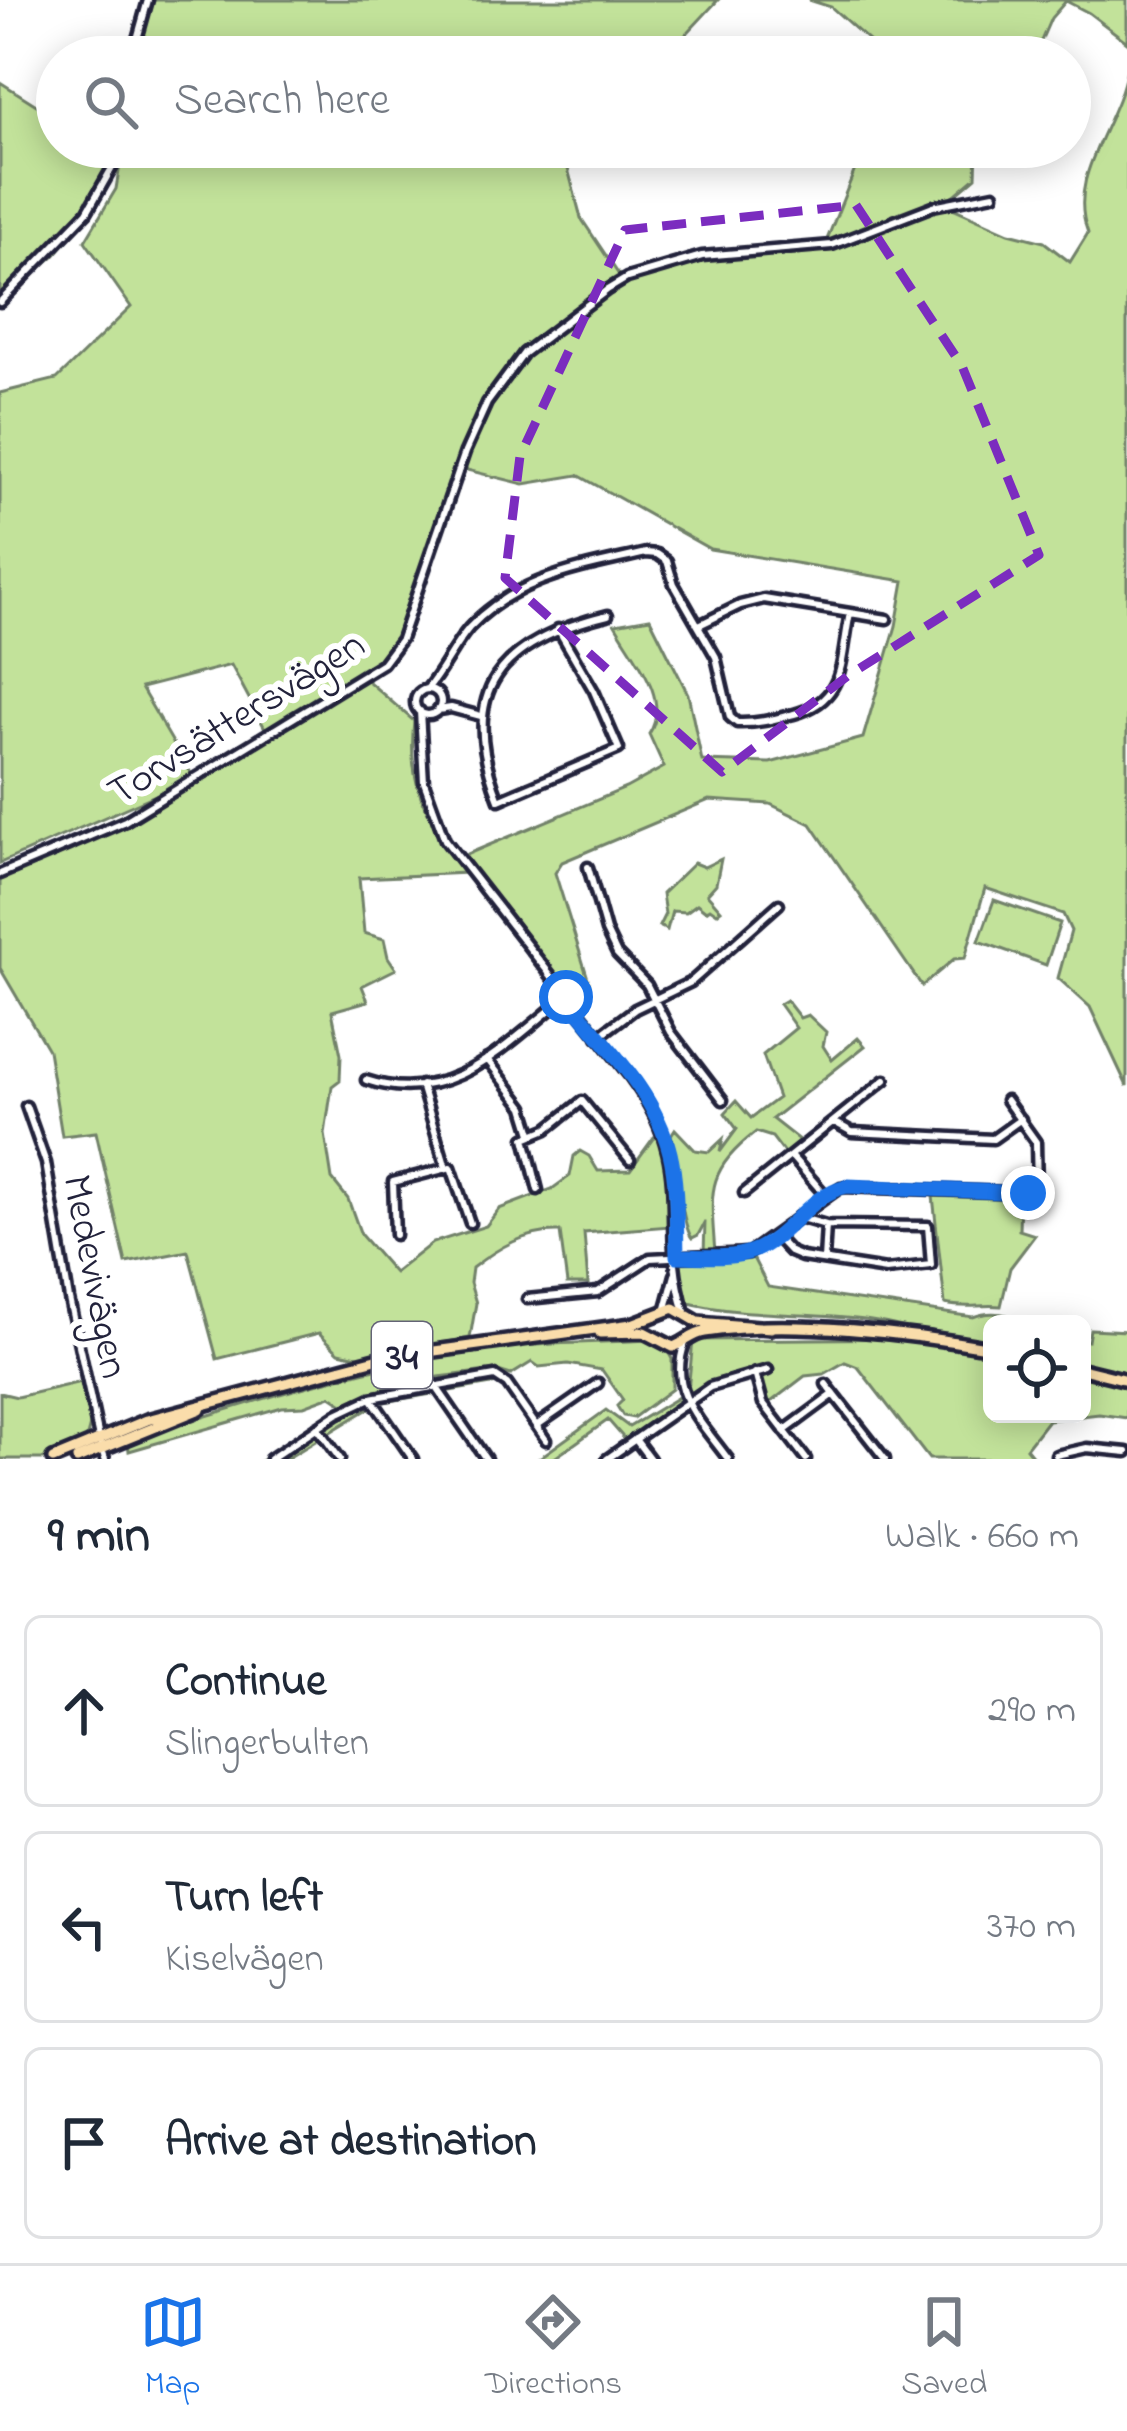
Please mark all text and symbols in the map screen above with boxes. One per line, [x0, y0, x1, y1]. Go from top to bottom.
search box [36, 36, 1091, 168]
icon: search [78, 69, 144, 135]
text: Search here [174, 69, 390, 135]
street label: Torvsättersvägen [97, 616, 378, 823]
route start [539, 970, 593, 1024]
route end [1001, 1166, 1055, 1220]
street label: Medevivägen [44, 1170, 143, 1384]
map controls [983, 1315, 1091, 1423]
button: locate [983, 1315, 1091, 1423]
road number: 34 [372, 1322, 432, 1388]
text: 9 min [48, 1500, 150, 1575]
text: Walk · 660 m [885, 1509, 1079, 1566]
text: Continue [165, 1650, 326, 1716]
icon: ahead [51, 1678, 117, 1744]
text: 290 m [988, 1683, 1076, 1740]
text: Slingerbulten [165, 1716, 369, 1773]
text: Turn left [165, 1866, 323, 1932]
icon: left [51, 1894, 117, 1960]
text: 370 m [987, 1899, 1076, 1956]
text: Kiselvägen [165, 1932, 324, 1989]
icon: arrive [51, 2110, 117, 2176]
text: Arrive at destination [165, 2110, 536, 2176]
tab: Map [140, 2289, 206, 2409]
tab: Directions [485, 2289, 622, 2409]
tab: Saved [901, 2289, 987, 2409]

